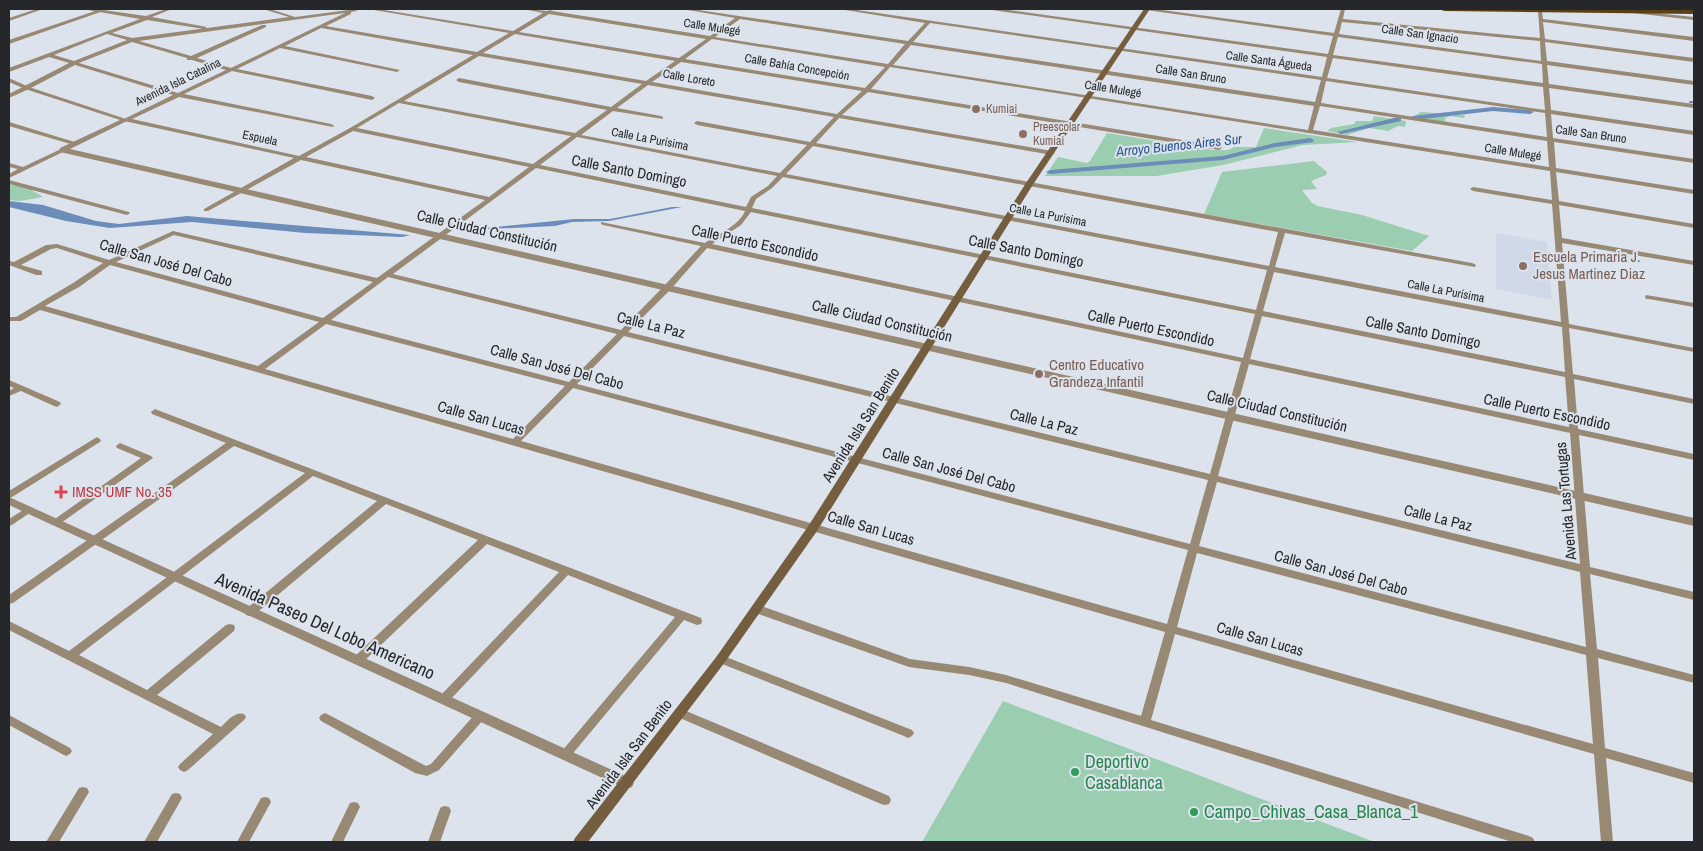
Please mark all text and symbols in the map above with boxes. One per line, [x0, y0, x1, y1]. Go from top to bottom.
street label: Calle Mulegé [682, 15, 742, 39]
street label: Calle San Ignacio [1380, 21, 1460, 47]
street label: Calle Santa Águeda [1225, 47, 1314, 75]
street label: Calle Bahía Concepción [743, 50, 851, 84]
street label: Avenida Isla Catalina [132, 54, 224, 110]
street label: Calle San Bruno [1154, 60, 1228, 88]
street label: Calle Loreto [661, 66, 717, 90]
street label: Calle Mulegé [1083, 77, 1143, 101]
place label: Kumiai [986, 101, 1017, 117]
marker: Kumiai [970, 103, 982, 115]
place label: Preescolar Kumiai [1033, 119, 1081, 149]
street label: Calle San Bruno [1554, 121, 1628, 147]
street label: Calle La Purísima [610, 124, 690, 154]
street label: Espuela [241, 126, 280, 150]
marker: Preescolar Kumiai [1017, 128, 1029, 140]
water label: Arroyo Buenos Aires Sur [1114, 129, 1244, 161]
street label: Calle Mulegé [1483, 140, 1543, 164]
street label: Calle Santo Domingo [570, 149, 689, 192]
street label: Calle La Purísima [1008, 200, 1088, 230]
street label: Calle Ciudad Constitución [415, 204, 559, 257]
street label: Calle Puerto Escondido [690, 219, 821, 266]
street label: Calle Santo Domingo [967, 229, 1086, 272]
street label: Calle San José Del Cabo [97, 233, 235, 292]
place label: Escuela Primaria J. Jesus Martinez Diaz [1533, 246, 1645, 284]
marker: Escuela Primaria J. Jesus Martinez Diaz [1517, 260, 1529, 272]
street label: Calle La Purísima [1406, 276, 1486, 306]
street label: Calle Ciudad Constitución [810, 294, 954, 347]
street label: Calle Puerto Escondido [1086, 304, 1217, 351]
street label: Calle La Paz [615, 306, 688, 343]
street label: Calle Santo Domingo [1364, 310, 1483, 353]
street label: Calle San José Del Cabo [488, 339, 626, 394]
place label: Centro Educativo Grandeza Infantil [1049, 354, 1144, 392]
street label: Avenida Isla San Benito [816, 363, 904, 487]
marker: Centro Educativo Grandeza Infantil [1033, 368, 1045, 380]
street label: Calle Ciudad Constitución [1205, 384, 1349, 437]
street label: Calle Puerto Escondido [1482, 388, 1613, 435]
street label: Calle San Lucas [435, 395, 527, 440]
street label: Calle La Paz [1008, 403, 1081, 440]
street label: Avenida Las Tortugas [1550, 441, 1581, 562]
street label: Calle San José Del Cabo [880, 442, 1018, 497]
place label: IMSS UMF No. 35 [72, 481, 172, 502]
marker: IMSS UMF No. 35 [54, 485, 68, 499]
street label: Calle La Paz [1402, 499, 1475, 536]
street label: Calle San Lucas [825, 505, 917, 550]
street label: Calle San José Del Cabo [1272, 545, 1410, 600]
street label: Avenida Paseo Del Lobo Americano [211, 565, 439, 685]
street label: Calle San Lucas [1214, 616, 1306, 661]
street label: Avenida Isla San Benito [580, 695, 677, 813]
place label: Deportivo Casablanca [1085, 749, 1163, 795]
marker: Deportivo Casablanca [1069, 766, 1081, 778]
place label: Campo_Chivas_Casa_Blanca_1 [1204, 799, 1419, 824]
marker: Campo_Chivas_Casa_Blanca_1 [1188, 806, 1200, 818]

